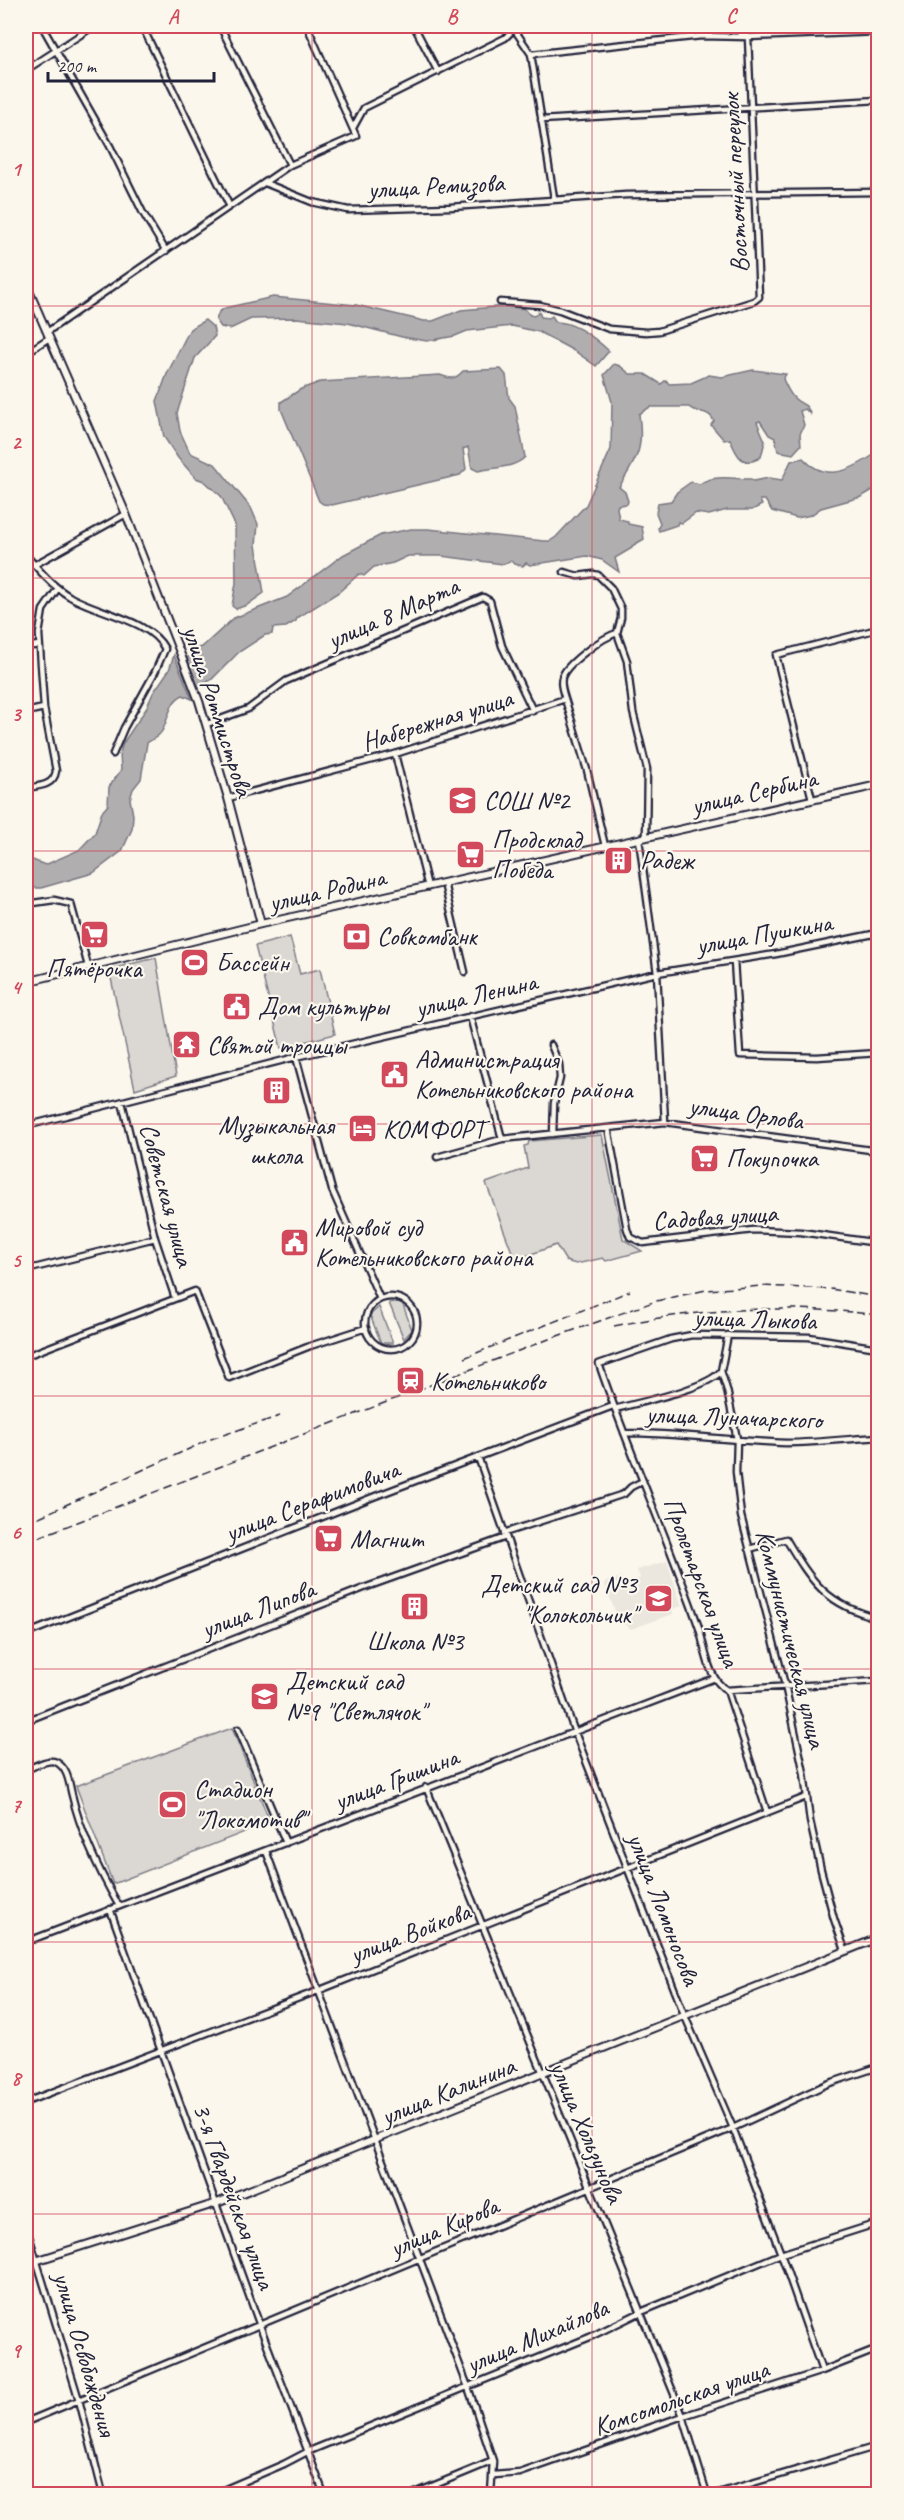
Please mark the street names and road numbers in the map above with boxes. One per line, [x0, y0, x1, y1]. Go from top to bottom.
street label: Восточный переулок [714, 90, 756, 273]
street label: улица Ремизова [365, 166, 507, 207]
street label: улица 8 Марта [320, 569, 465, 657]
street label: улица Ротмистрова [174, 619, 262, 802]
street label: Набережная улица [358, 681, 518, 759]
street label: улица Сербина [686, 761, 822, 823]
street label: улица Родина [264, 860, 391, 920]
street label: улица Пушкина [692, 905, 837, 963]
street label: улица Ленина [410, 964, 542, 1025]
street label: улица Орлова [685, 1088, 807, 1138]
street label: Советская улица [132, 1120, 202, 1272]
street label: Садовая улица [652, 1196, 780, 1238]
street label: улица Лыкова [691, 1300, 818, 1338]
street label: улица Луначарского [643, 1397, 825, 1437]
street label: улица Серафимовича [218, 1452, 406, 1550]
street label: Пролетарская улица [656, 1493, 748, 1673]
street label: Коммунистическая улица [748, 1526, 834, 1753]
street label: улица Липова [195, 1571, 322, 1646]
street label: улица Гришина [327, 1739, 465, 1818]
street label: улица Ломоносова [619, 1826, 709, 1991]
street label: улица Войкова [343, 1894, 476, 1972]
street label: улица Калинина [374, 2049, 521, 2134]
street label: улица Хользунова [541, 2054, 632, 2210]
street label: 3-я Гвардейская улица [185, 2099, 283, 2295]
street label: улица Кирова [383, 2188, 505, 2265]
street label: улица Освобождения [45, 2266, 125, 2441]
street label: улица Михайлова [459, 2291, 615, 2382]
street label: Комсомольская улица [589, 2352, 774, 2443]

